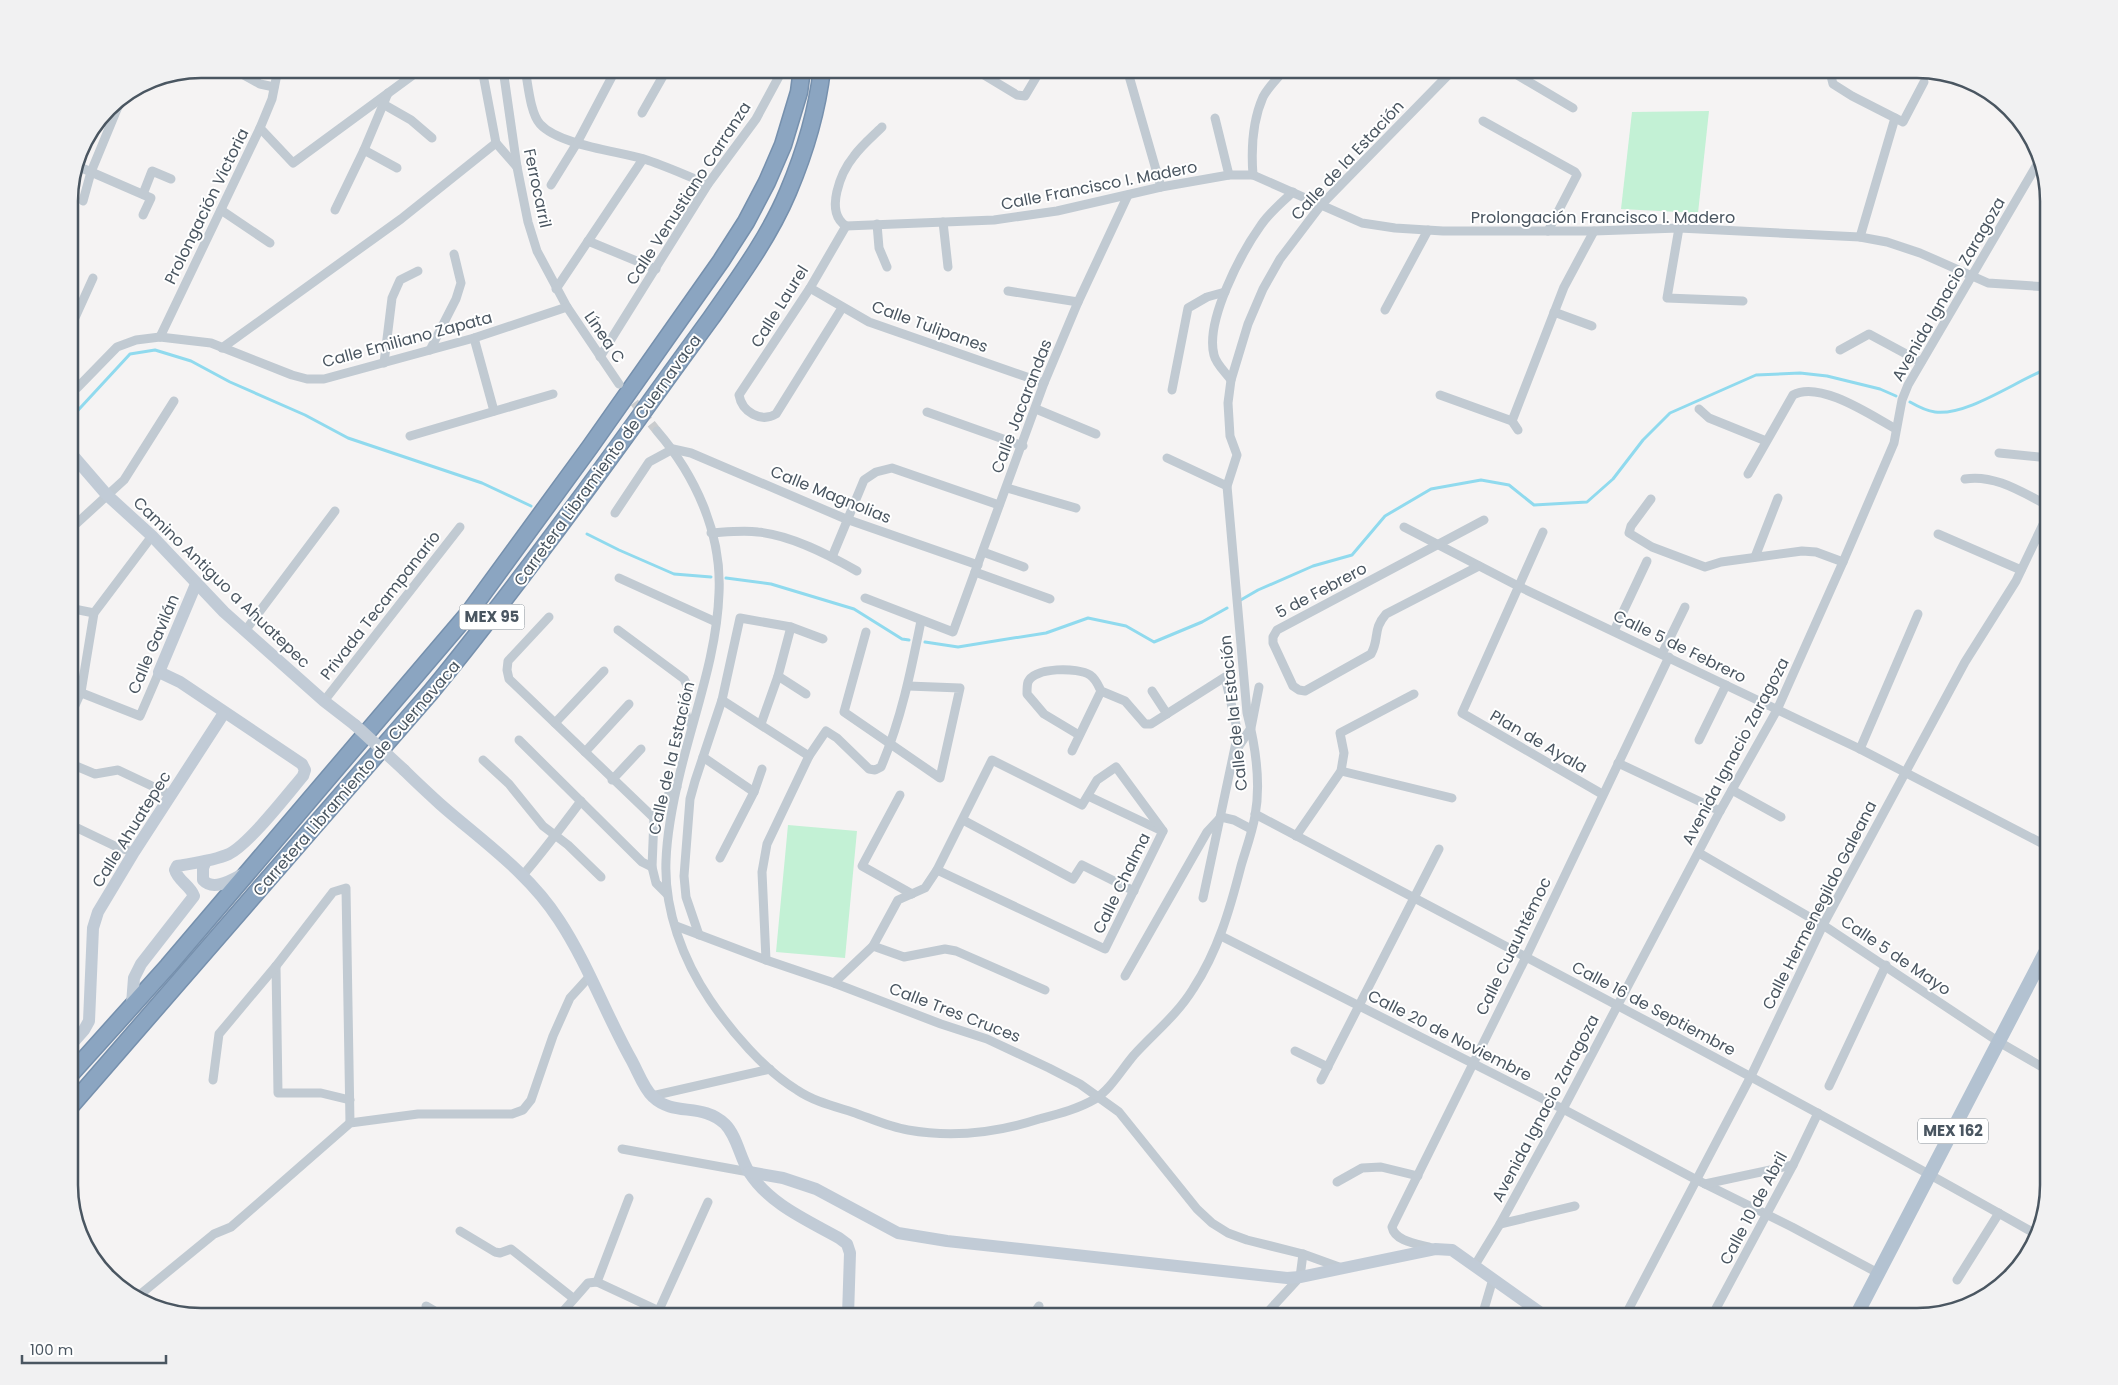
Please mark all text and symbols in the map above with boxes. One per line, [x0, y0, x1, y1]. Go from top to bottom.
street label: Calle de la Estación [1286, 95, 1409, 225]
street label: Calle Venustiano Carranza [620, 97, 756, 289]
street label: Prolongación Victoria [159, 124, 254, 288]
street label: Ferrocarril [518, 146, 557, 230]
street label: Calle Francisco I. Madero [999, 155, 1199, 216]
street label: Avenida Ignacio Zaragoza [1886, 193, 2011, 386]
street label: Prolongación Francisco I. Madero [1471, 206, 1735, 229]
street label: Calle Laurel [745, 261, 814, 352]
street label: Calle Tulipanes [869, 295, 991, 358]
street label: Calle Emiliano Zapata [320, 306, 495, 373]
street label: Línea C [579, 307, 630, 368]
street label: Carretera Libramiento de Cuernavaca [508, 330, 707, 591]
street label: Calle Jacarandas [985, 336, 1058, 477]
street label: Calle Magnolias [767, 460, 895, 529]
street label: Camino Antiguo a Ahuatepec [128, 491, 315, 674]
street label: Privada Tecampanario [315, 526, 446, 685]
street label: 5 de Febrero [1272, 557, 1371, 624]
street label: Calle Gavilán [122, 591, 185, 698]
road number: MEX 95 [460, 604, 524, 630]
street label: Calle 5 de Febrero [1609, 604, 1750, 689]
street label: Calle de la Estación [1214, 634, 1253, 792]
street label: Avenida Ignacio Zaragoza [1676, 654, 1795, 849]
street label: Carretera Libramiento de Cuernavaca [247, 655, 465, 901]
street label: Calle de la Estación [643, 679, 700, 837]
street label: Plan de Ayala [1486, 704, 1592, 779]
street label: Calle Ahuatepec [86, 766, 177, 892]
street label: Calle Hermenegildo Galeana [1757, 797, 1882, 1014]
street label: Calle Chalma [1087, 829, 1156, 938]
street label: Calle Cuauhtémoc [1470, 873, 1557, 1019]
street label: Calle 5 de Mayo [1836, 910, 1955, 1001]
street label: Calle 16 de Septiembre [1568, 955, 1740, 1062]
street label: Calle Tres Cruces [886, 977, 1024, 1048]
street label: Calle 20 de Noviembre [1364, 984, 1536, 1087]
street label: Avenida Ignacio Zaragoza [1486, 1011, 1605, 1206]
road number: MEX 162 [1918, 1118, 1988, 1144]
street label: Calle 10 de Abril [1714, 1148, 1793, 1269]
scale bar [22, 1332, 166, 1364]
text: 100 m [30, 1339, 73, 1360]

